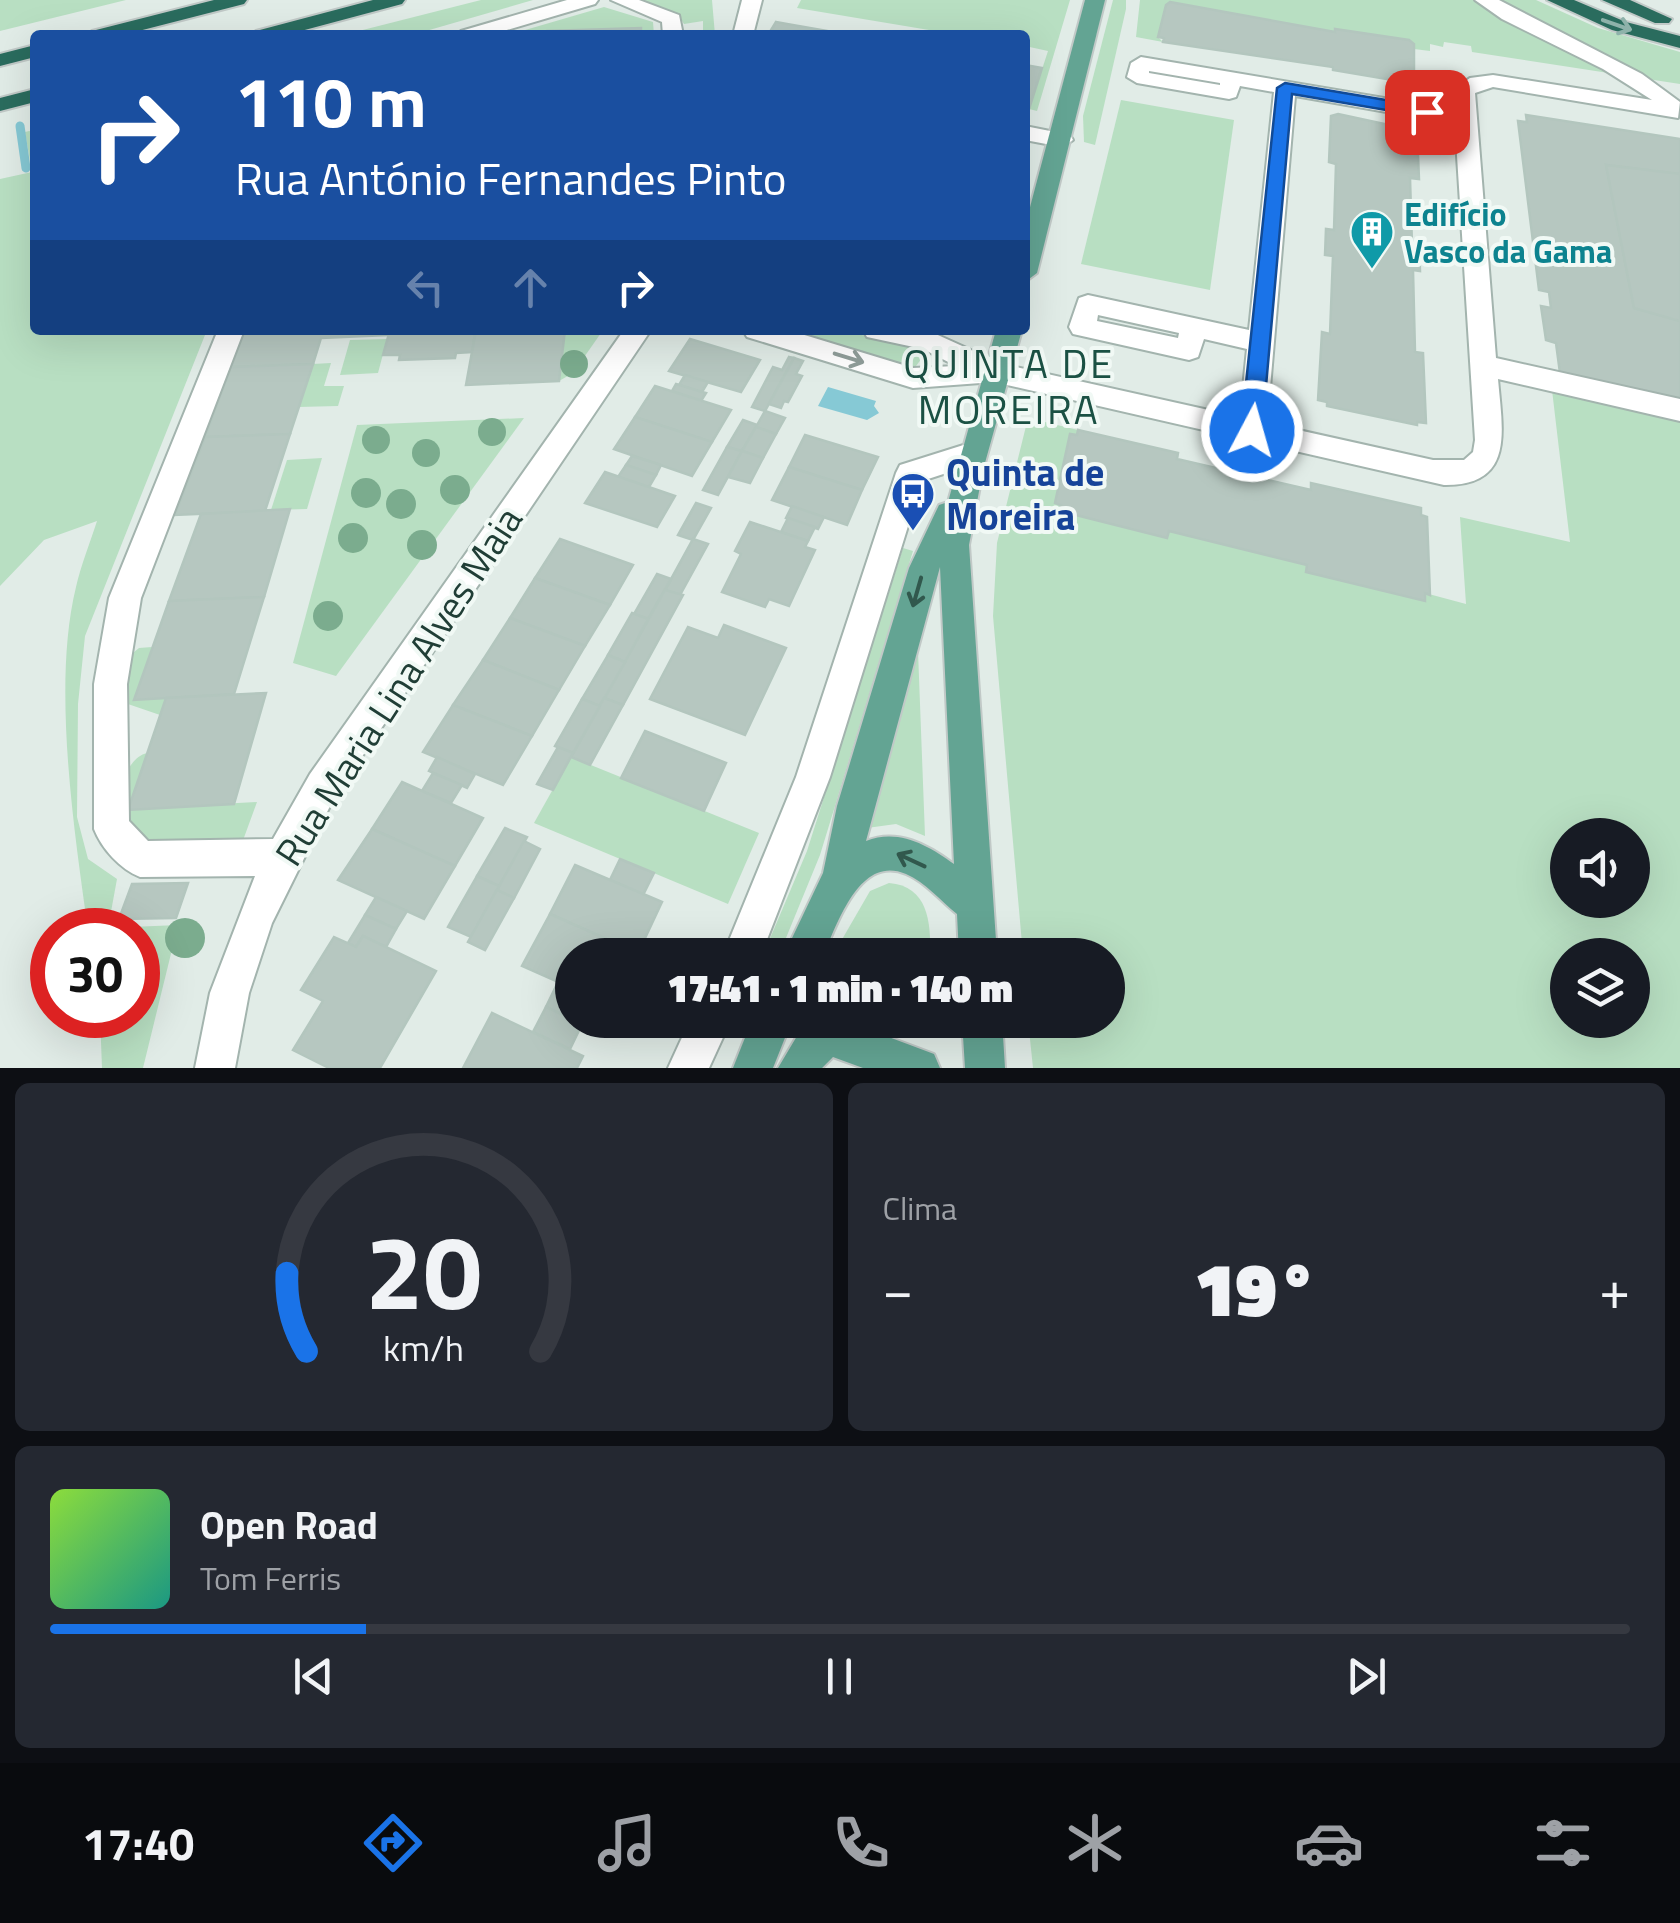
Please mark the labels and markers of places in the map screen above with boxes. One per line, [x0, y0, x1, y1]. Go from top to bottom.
pin [1385, 70, 1470, 155]
place label: Edifício Vasco da Gama [1404, 190, 1612, 275]
building icon: Edifício Vasco da Gama [1349, 209, 1395, 270]
place label: Quinta de Moreira [946, 443, 1104, 545]
bus stop icon: Quinta de Moreira [890, 471, 936, 532]

